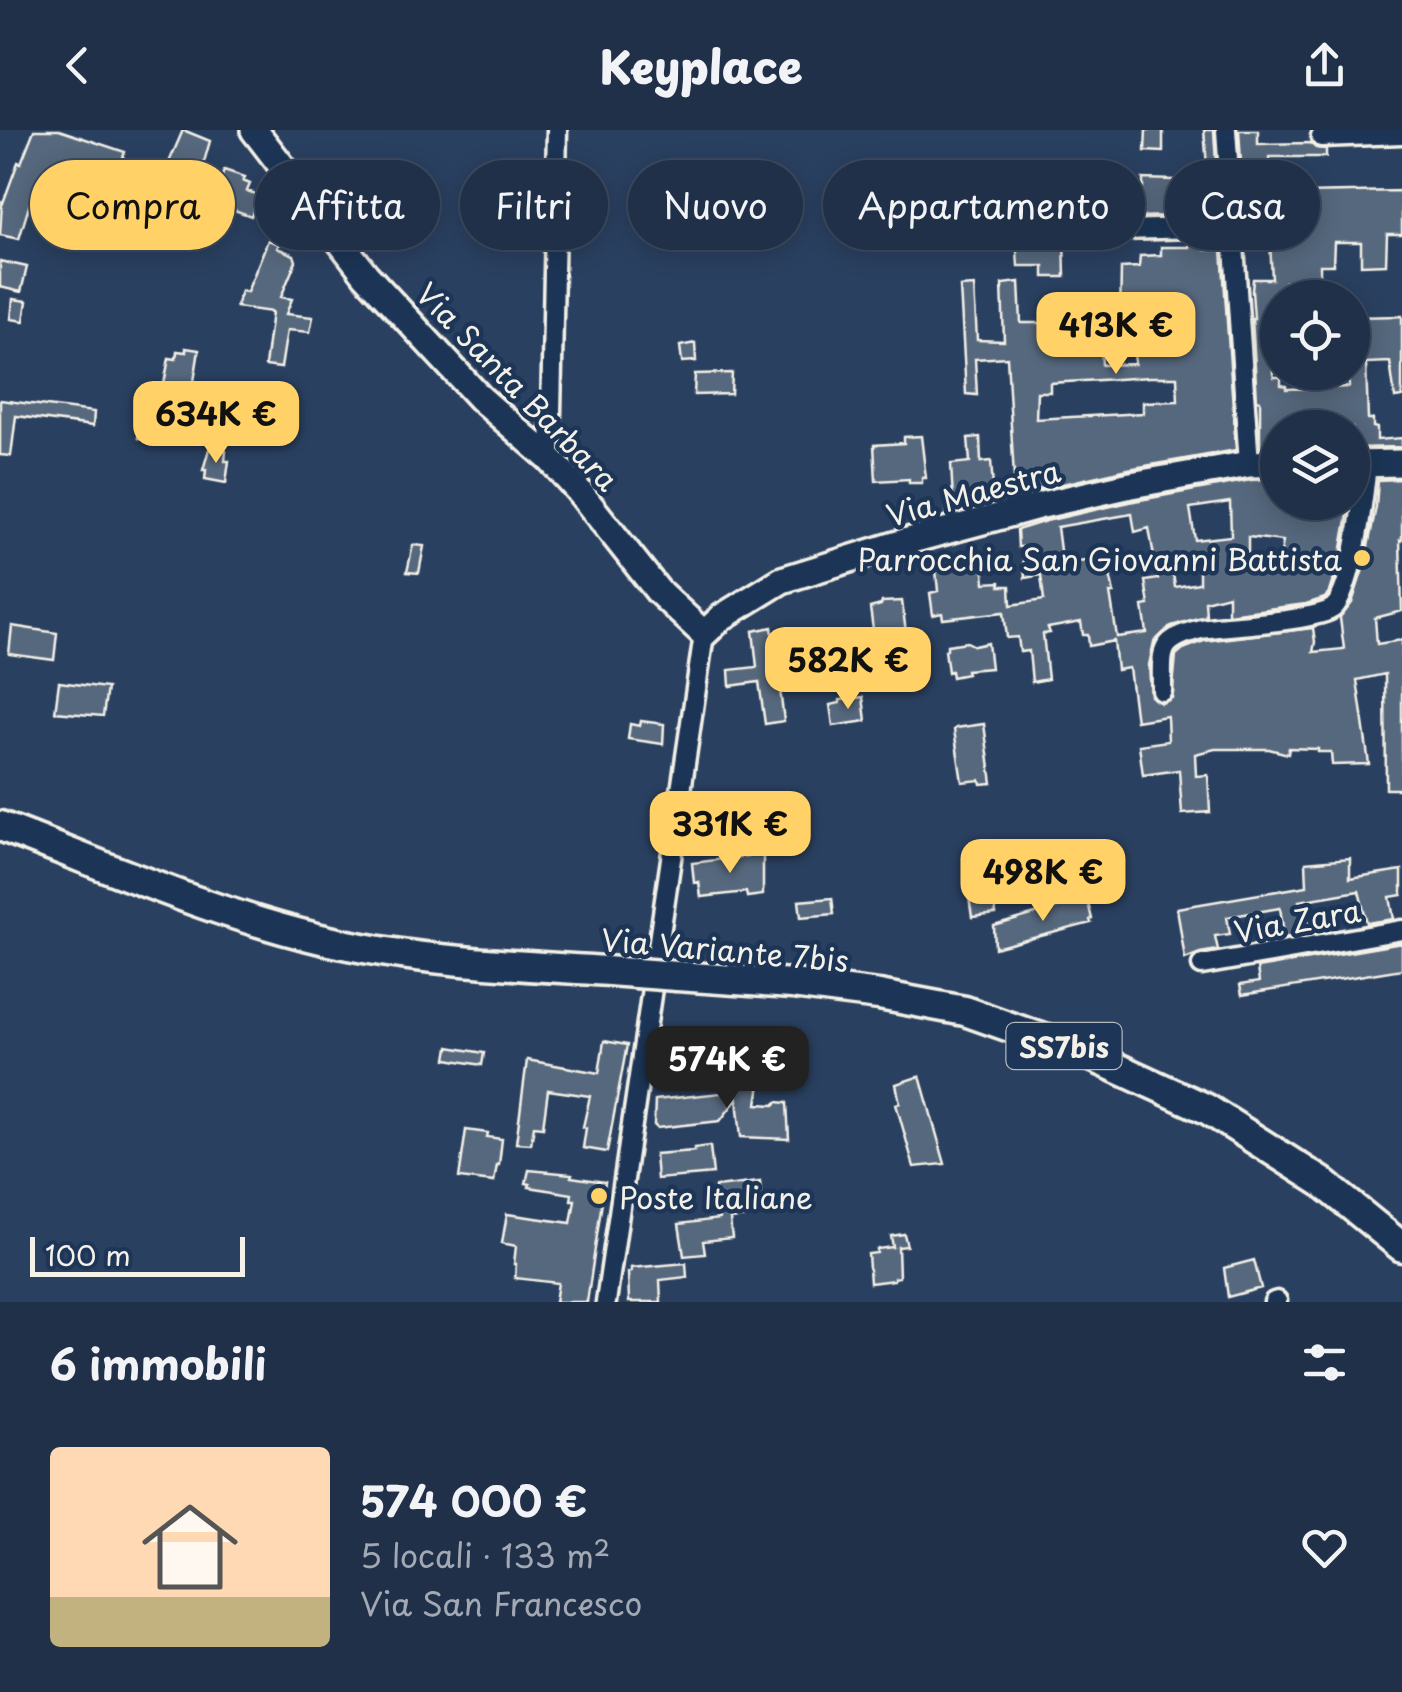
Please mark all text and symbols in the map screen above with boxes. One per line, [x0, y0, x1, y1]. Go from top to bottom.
text: Keyplace [600, 31, 802, 99]
icon: back [50, 38, 105, 93]
icon: share [1297, 38, 1352, 93]
chip: Compra [30, 160, 235, 250]
chip: Affitta [255, 160, 440, 250]
chip: Filtri [460, 160, 608, 250]
chip: Nuovo [628, 160, 803, 250]
chip: Appartamento [823, 160, 1145, 250]
chip: Casa [1165, 160, 1320, 250]
street label: Via Santa Barbara [406, 272, 630, 501]
map controls [1260, 280, 1370, 520]
button: locate [1260, 280, 1370, 390]
pin: 413K € [1035, 292, 1197, 377]
text: 413K € [1058, 300, 1174, 348]
pin: 634K € [135, 381, 297, 466]
text: 634K € [155, 389, 277, 437]
button: layers [1260, 410, 1370, 520]
street label: Via Maestra [881, 447, 1066, 537]
place label: Parrocchia San Giovanni Battista [858, 536, 1342, 581]
marker: Parrocchia San Giovanni Battista [1351, 547, 1373, 569]
pin: 582K € [767, 627, 929, 712]
text: 582K € [787, 635, 909, 683]
pin: 331K € [649, 791, 811, 876]
text: 331K € [672, 799, 788, 847]
pin: 498K € [962, 839, 1124, 924]
text: 498K € [982, 847, 1104, 895]
street label: Via Zara [1230, 887, 1364, 953]
street label: Via Variante 7bis [599, 916, 851, 982]
road number: SS7bis [1006, 1023, 1122, 1069]
pin: 574K € [646, 1026, 808, 1111]
text: 574K € [668, 1034, 786, 1082]
place label: Poste Italiane [619, 1174, 813, 1219]
marker: Poste Italiane [588, 1185, 610, 1207]
scale bar [30, 1232, 245, 1276]
text: 100 m [45, 1233, 131, 1276]
text: 6 immobili [50, 1331, 266, 1394]
icon: filters [1297, 1335, 1352, 1390]
text: 574 000 € [360, 1468, 588, 1531]
icon: home [130, 1487, 250, 1607]
icon: heart [1297, 1520, 1352, 1575]
text: 5 locali · 133 m² [360, 1531, 610, 1579]
text: Via San Francesco [360, 1579, 642, 1627]

